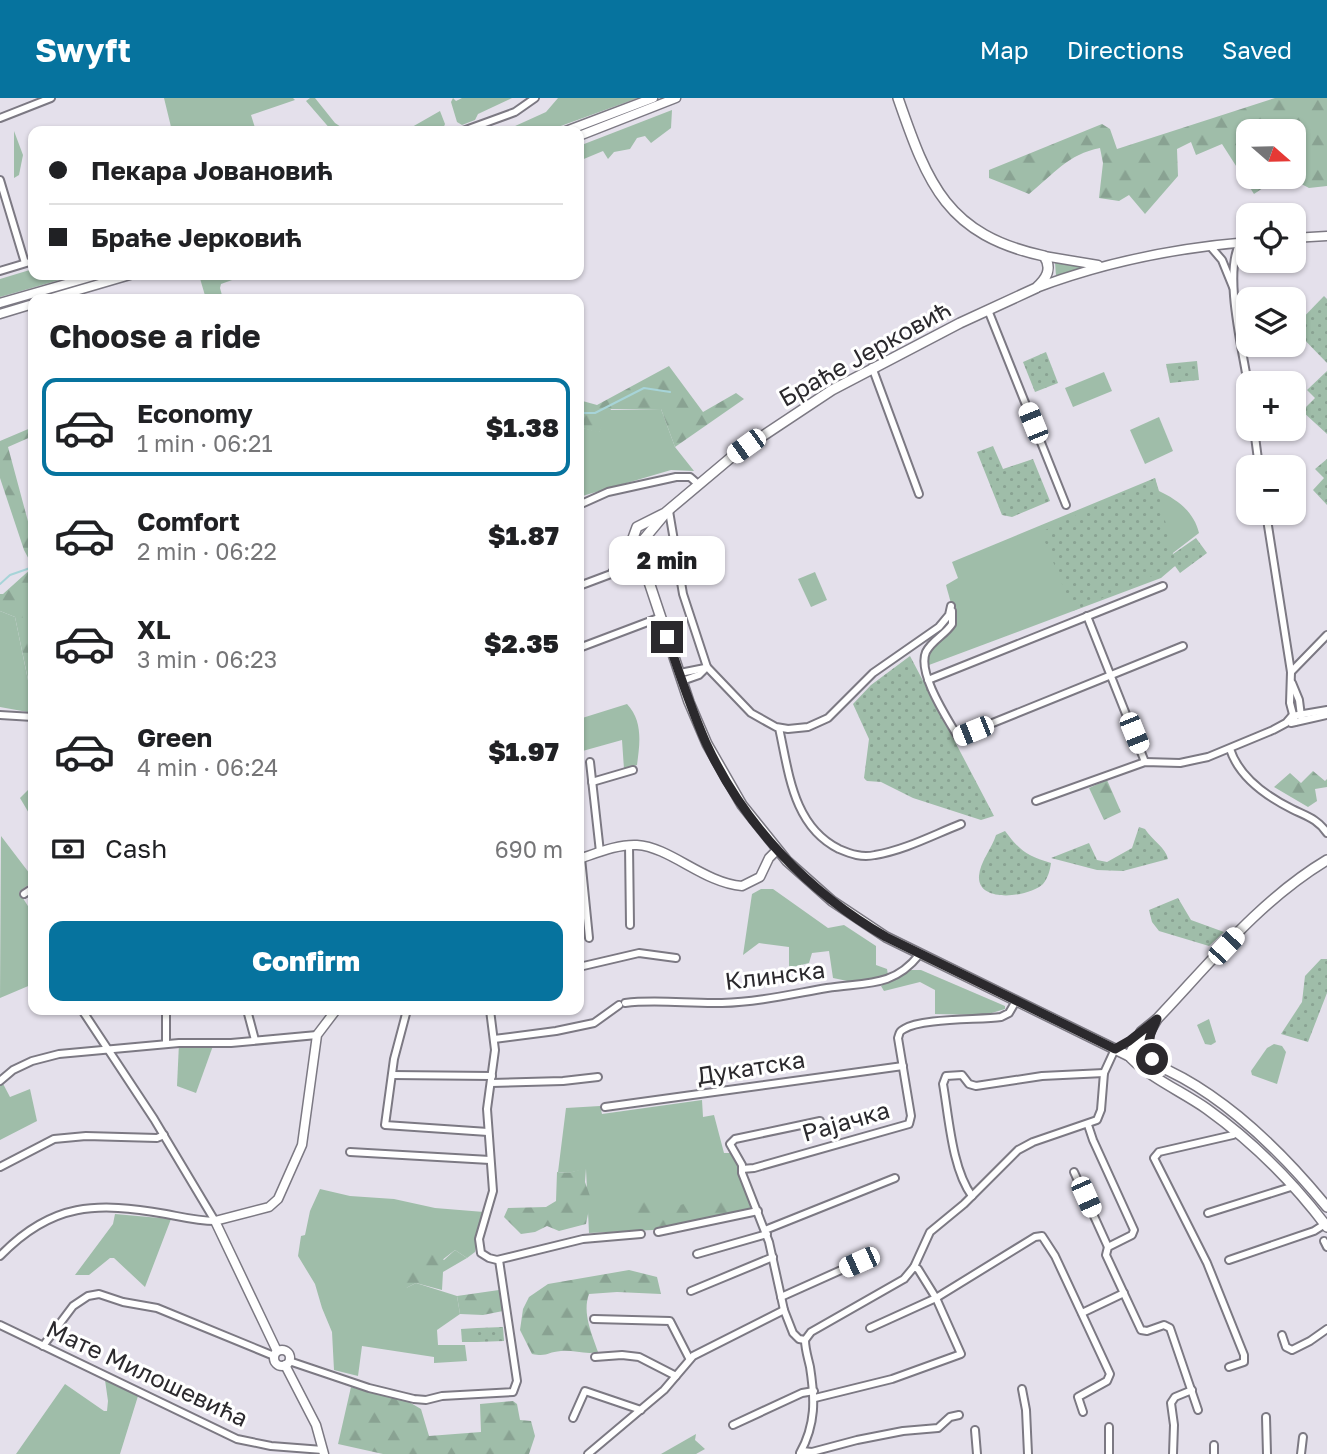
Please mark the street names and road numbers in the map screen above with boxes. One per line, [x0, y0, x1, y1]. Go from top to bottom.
street label: Браће Јерковић [773, 293, 955, 412]
street label: Клинска [723, 954, 827, 995]
street label: Дукатска [695, 1044, 807, 1089]
street label: Рајачка [798, 1094, 893, 1147]
street label: Мате Милошевића [42, 1313, 253, 1432]

